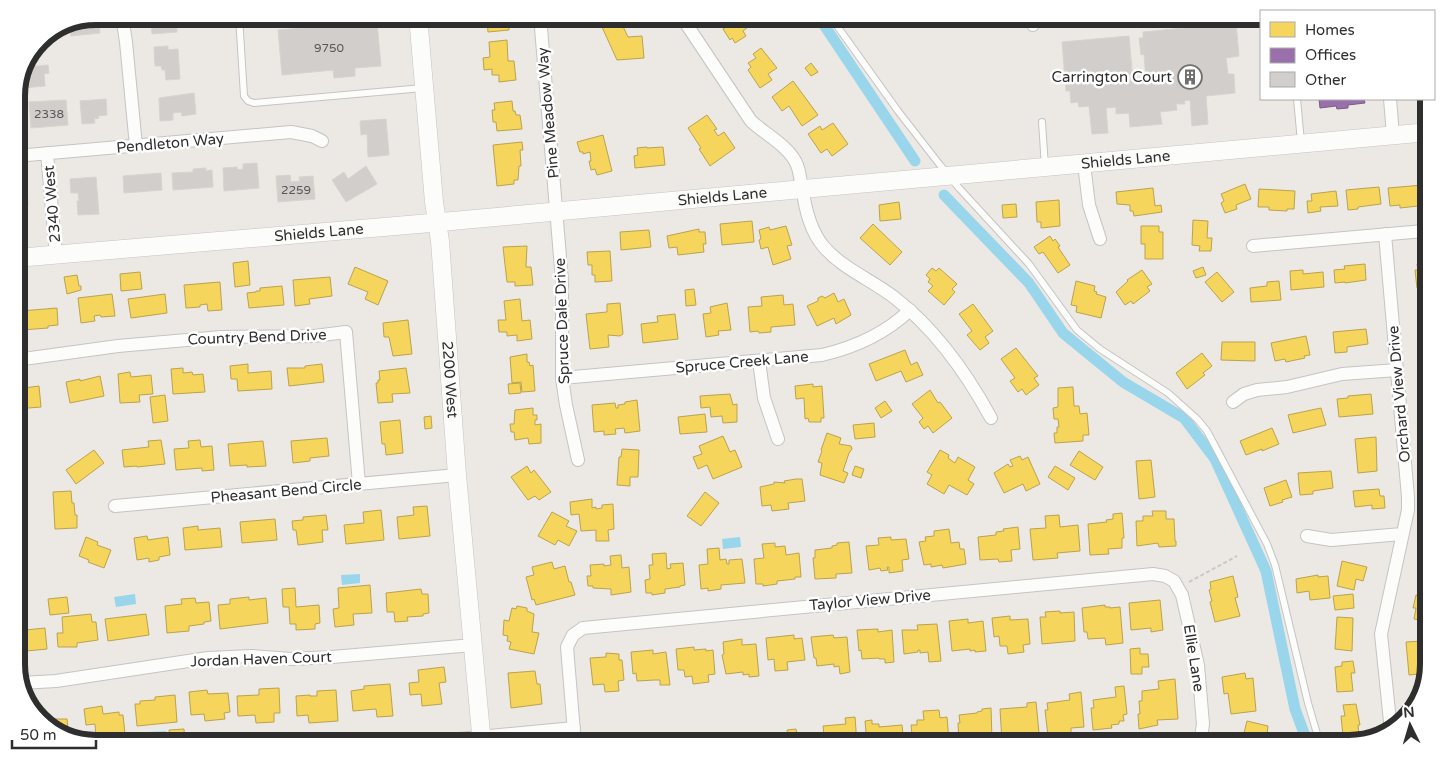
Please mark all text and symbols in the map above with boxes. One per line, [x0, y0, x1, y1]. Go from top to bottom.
legend [1260, 10, 1435, 100]
text: Homes [1305, 21, 1355, 39]
house number: 9750 [314, 41, 345, 55]
text: Offices [1305, 46, 1356, 64]
street label: Pine Meadow Way [533, 47, 563, 179]
building icon: Carrington Court [1177, 64, 1203, 90]
place label: Carrington Court [1052, 68, 1172, 86]
text: Other [1305, 71, 1347, 89]
house number: 2338 [34, 107, 64, 121]
street label: Pendleton Way [115, 129, 225, 157]
street label: Shields Lane [1080, 147, 1171, 173]
street label: 2340 West [40, 164, 64, 243]
house number: 2259 [281, 183, 311, 197]
street label: Shields Lane [677, 183, 768, 209]
street label: Shields Lane [274, 220, 364, 245]
street label: Spruce Dale Drive [551, 258, 573, 384]
street label: Orchard View Drive [1384, 325, 1414, 463]
street label: Country Bend Drive [187, 326, 327, 348]
street label: 2200 West [438, 340, 462, 419]
street label: Spruce Creek Lane [675, 347, 809, 377]
street label: Pheasant Bend Circle [210, 475, 362, 507]
street label: Taylor View Drive [808, 586, 932, 614]
street label: Ellie Lane [1180, 623, 1208, 693]
street label: Jordan Haven Court [190, 648, 332, 670]
north arrow [1385, 700, 1435, 750]
text: N [1403, 704, 1415, 722]
scale bar [12, 718, 96, 750]
text: 50 m [20, 726, 57, 744]

